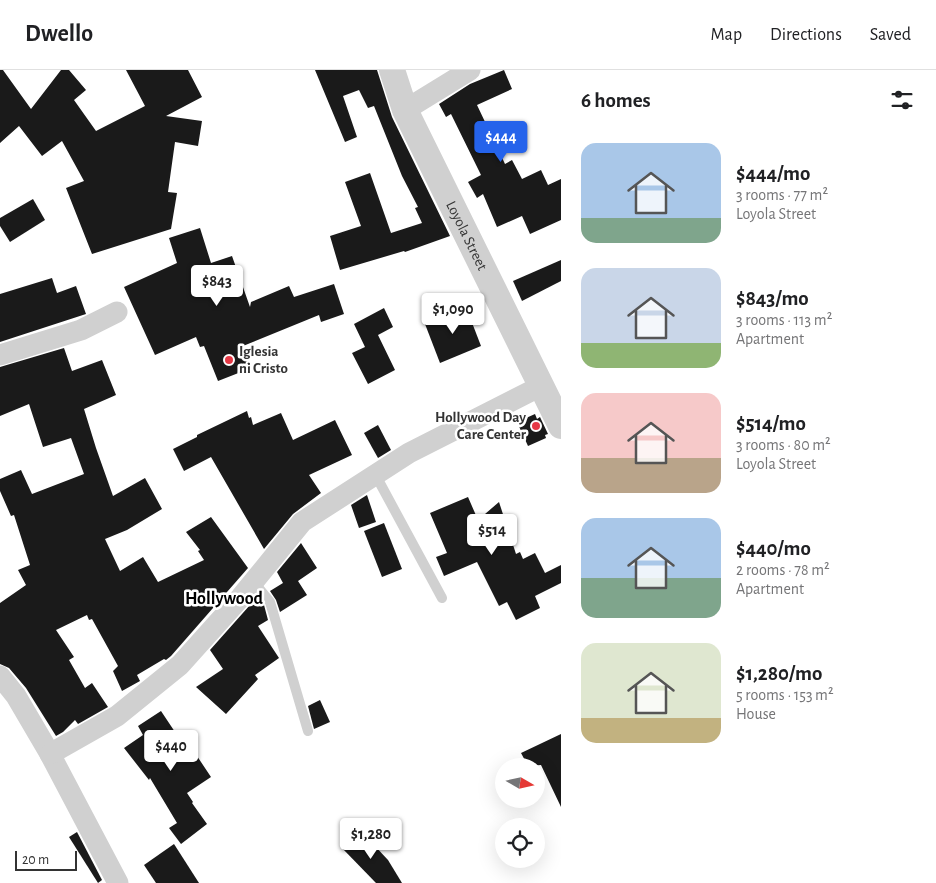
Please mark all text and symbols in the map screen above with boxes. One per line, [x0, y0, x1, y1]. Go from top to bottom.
text: Dwello [25, 22, 93, 46]
text: Map [711, 26, 742, 44]
text: Directions [770, 26, 842, 44]
text: Saved [870, 26, 911, 44]
icon: filters [888, 86, 916, 114]
text: 6 homes [581, 90, 651, 111]
pin: $444 [471, 121, 531, 163]
text: $444 [485, 129, 517, 145]
icon: home [621, 163, 681, 223]
text: $444/mo [736, 163, 810, 184]
text: 3 rooms · 77 m² [736, 187, 828, 203]
street label: Loyola Street [444, 198, 490, 273]
text: Loyola Street [736, 206, 816, 222]
pin: $843 [187, 264, 247, 307]
text: $843 [202, 273, 232, 289]
icon: home [621, 288, 681, 348]
text: $843/mo [736, 288, 809, 309]
pin: $1,090 [412, 292, 494, 335]
text: $1,090 [432, 301, 474, 317]
text: 3 rooms · 113 m² [736, 312, 832, 328]
text: Apartment [736, 331, 804, 347]
place label: Iglesia ni Cristo [239, 344, 288, 376]
marker: Iglesia ni Cristo [223, 354, 235, 366]
place label: Hollywood Day Care Center [435, 410, 527, 442]
icon: home [621, 413, 681, 473]
text: $514/mo [736, 413, 806, 434]
marker: Hollywood Day Care Center [530, 420, 542, 432]
text: 3 rooms · 80 m² [736, 437, 831, 453]
text: Loyola Street [736, 456, 816, 472]
pin: $514 [462, 514, 522, 556]
text: $514 [478, 522, 506, 538]
icon: home [621, 538, 681, 598]
text: $440/mo [736, 538, 811, 559]
text: 2 rooms · 78 m² [736, 562, 830, 578]
text: Apartment [736, 581, 804, 597]
district label: Hollywood [185, 590, 264, 608]
icon: home [621, 663, 681, 723]
text: $1,280/mo [736, 663, 822, 684]
text: 5 rooms · 153 m² [736, 687, 834, 703]
text: House [736, 706, 776, 722]
pin: $440 [141, 730, 201, 772]
text: $440 [155, 738, 187, 754]
north arrow [495, 758, 545, 808]
map controls [495, 758, 545, 868]
pin: $1,280 [330, 818, 412, 860]
button: locate [495, 818, 545, 868]
text: $1,280 [351, 826, 391, 842]
scale bar [15, 848, 78, 871]
text: 20 m [22, 853, 49, 867]

